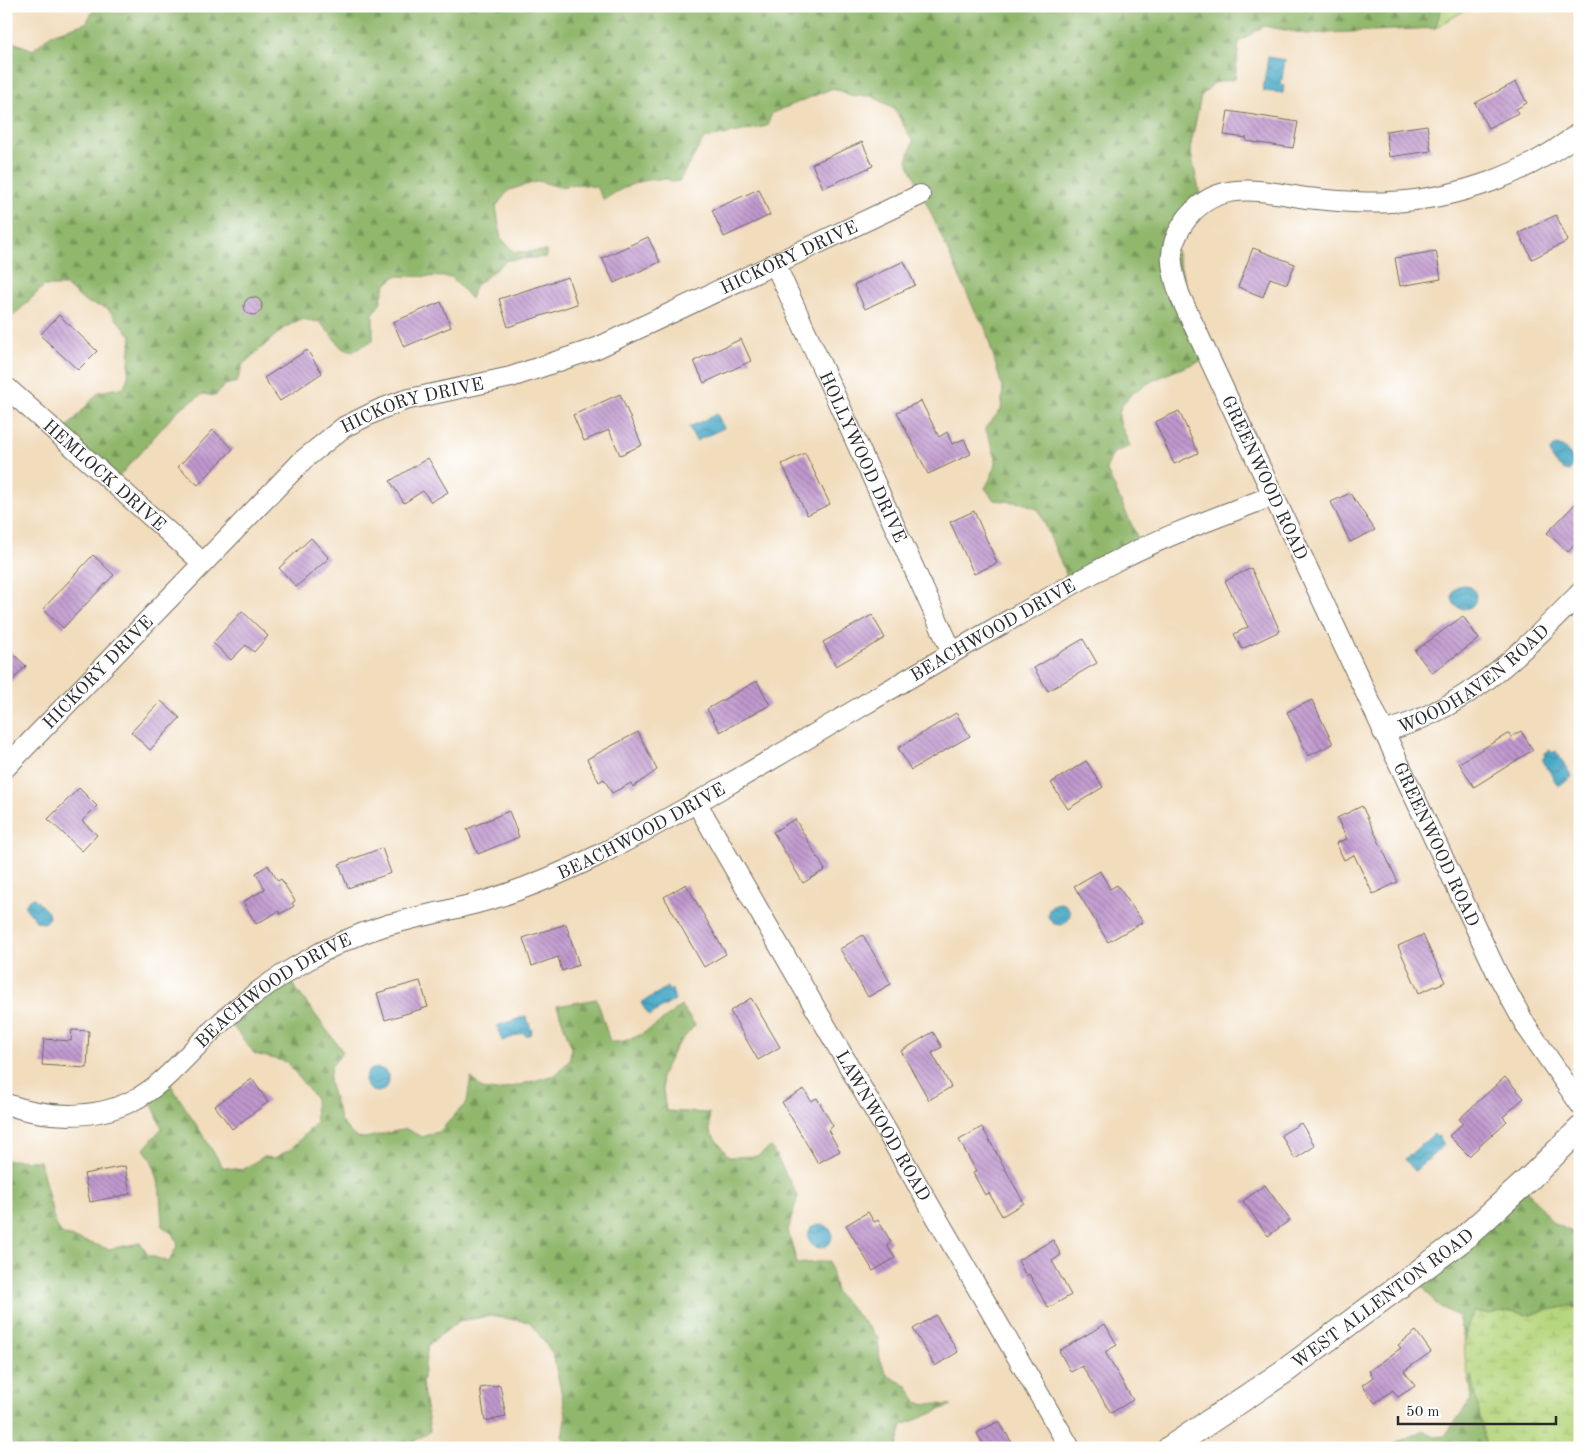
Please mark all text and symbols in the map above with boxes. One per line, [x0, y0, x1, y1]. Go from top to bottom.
street label: HICKORY DRIVE [718, 218, 861, 298]
street label: HOLLYWOOD DRIVE [815, 369, 909, 546]
street label: HICKORY DRIVE [338, 375, 485, 437]
street label: GREENWOOD ROAD [1218, 393, 1310, 563]
street label: HEMLOCK DRIVE [39, 417, 168, 535]
street label: BEACHWOOD DRIVE [908, 577, 1079, 685]
street label: HICKORY DRIVE [40, 613, 157, 733]
street label: WOODHAVEN ROAD [1396, 622, 1553, 737]
street label: GREENWOOD ROAD [1390, 760, 1482, 930]
street label: BEACHWOOD DRIVE [555, 780, 729, 883]
street label: BEACHWOOD DRIVE [193, 931, 354, 1052]
street label: LAWNWOOD ROAD [832, 1048, 933, 1205]
street label: WEST ALLENTON ROAD [1289, 1226, 1478, 1373]
scale bar [1398, 1394, 1556, 1426]
text: 50 m [1406, 1405, 1440, 1420]

